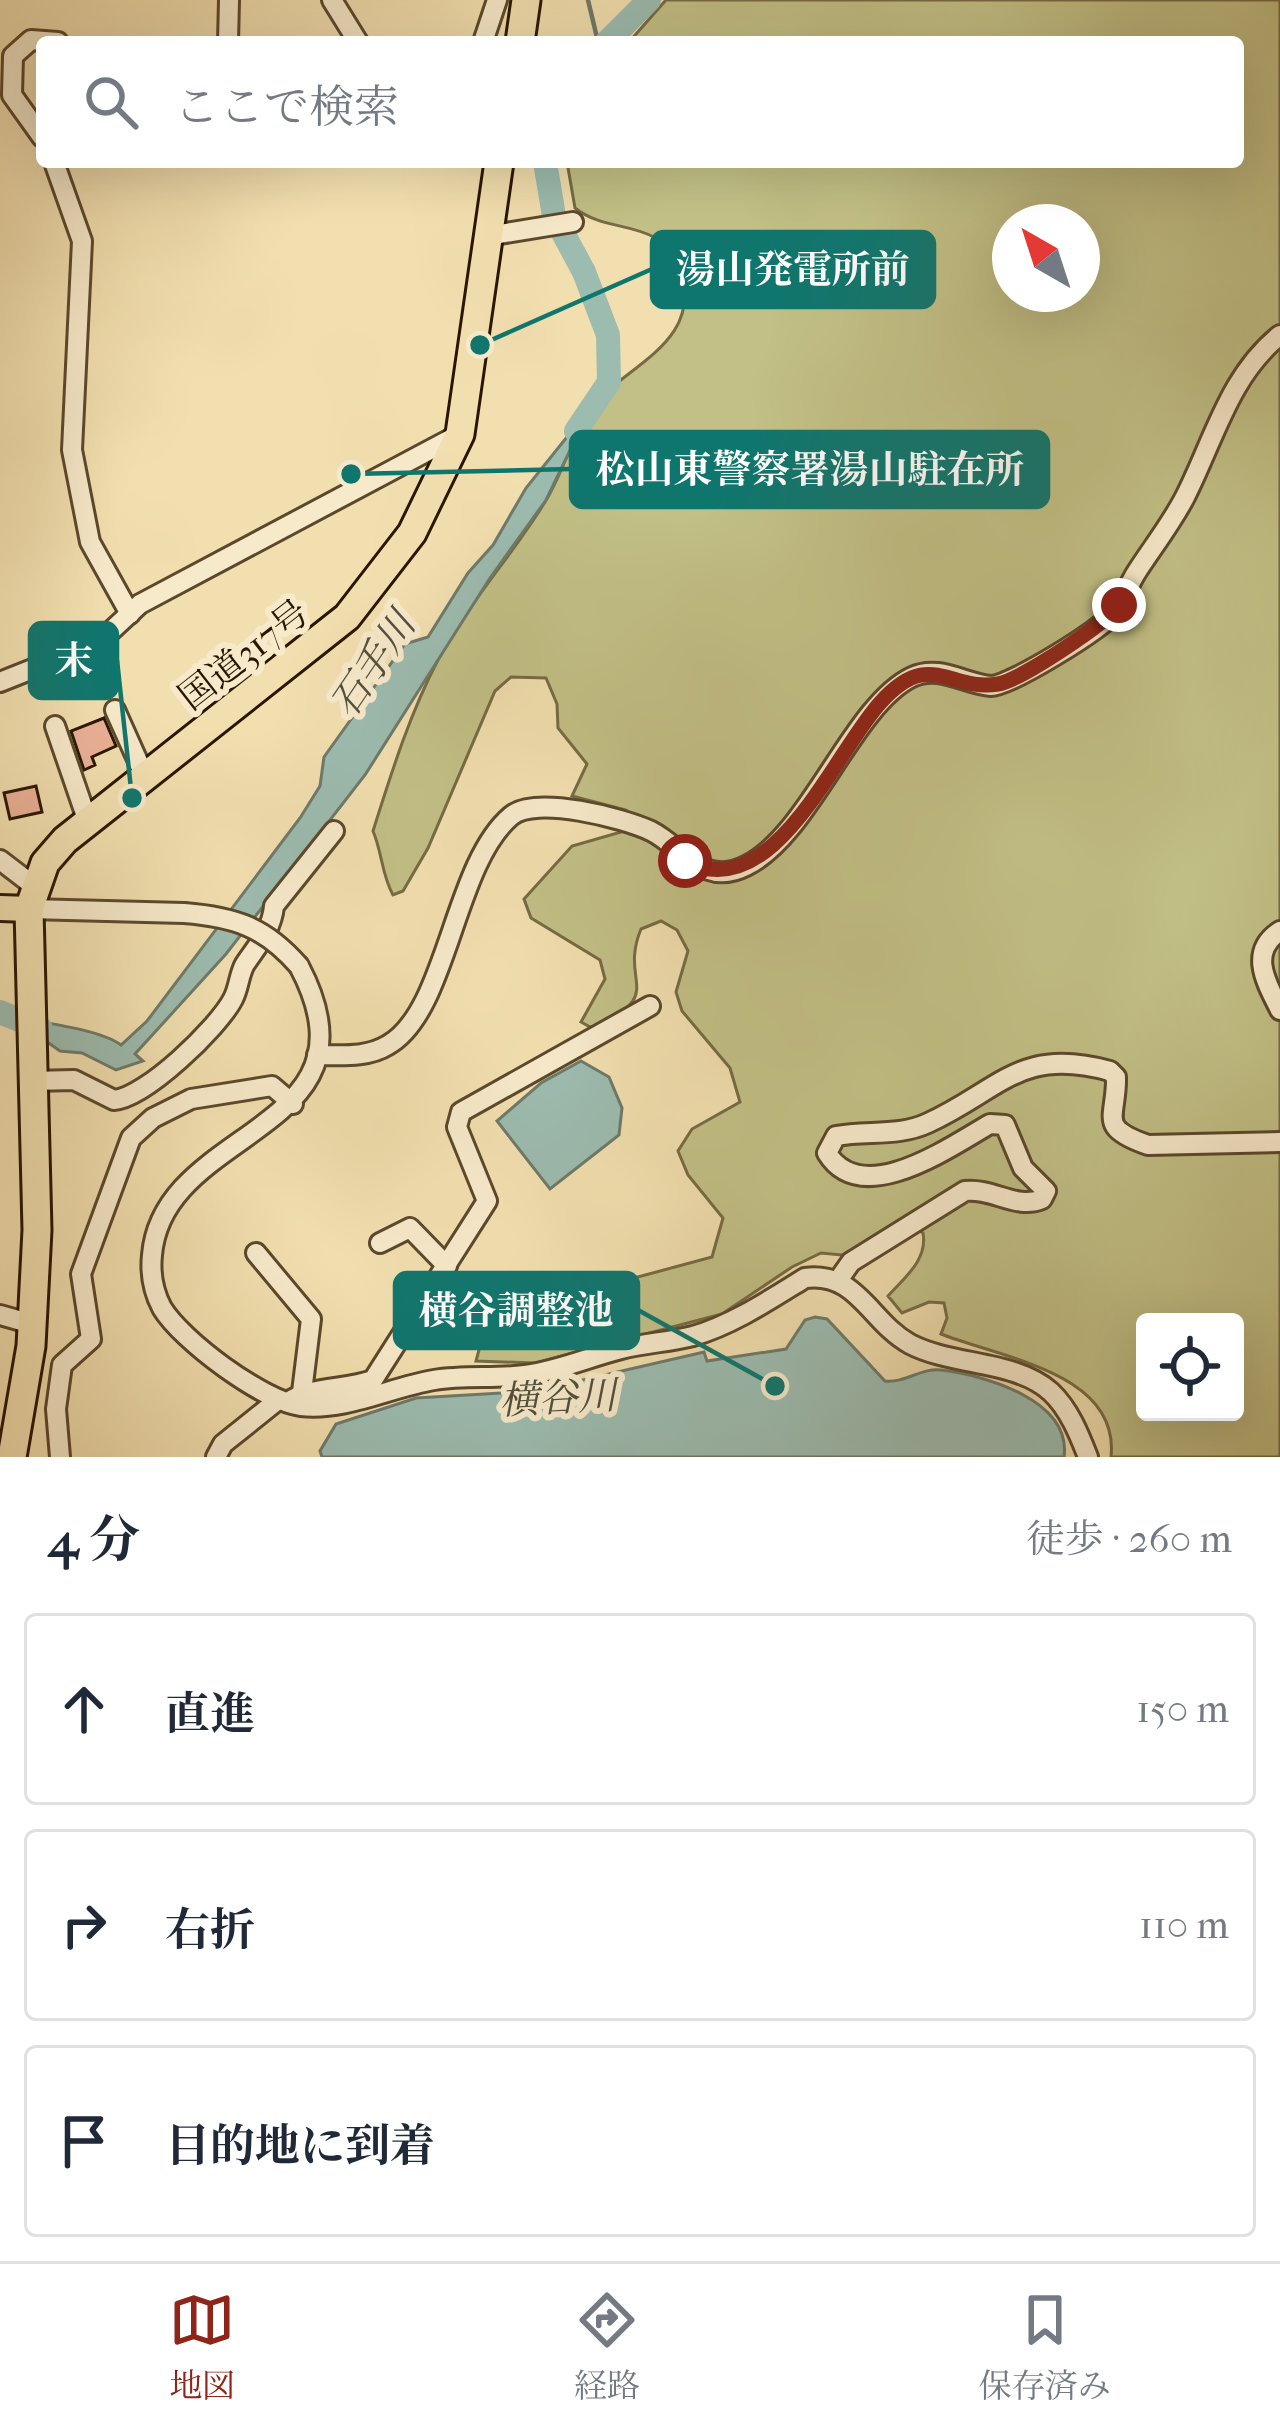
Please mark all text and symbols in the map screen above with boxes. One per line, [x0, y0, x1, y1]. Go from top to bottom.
search box [36, 36, 1244, 168]
icon: search [78, 69, 144, 135]
text: ここで検索 [174, 81, 399, 134]
north arrow [992, 204, 1100, 312]
callout: 湯山発電所前 [652, 232, 934, 307]
text: 湯山発電所前 [676, 247, 910, 293]
callout: 松山東警察署湯山駐在所 [571, 432, 1048, 507]
text: 松山東警察署湯山駐在所 [595, 447, 1025, 493]
route end [1092, 578, 1146, 632]
street label: 国道317号 [170, 591, 317, 718]
water label: 石手川 [321, 600, 427, 726]
callout: 末 [30, 623, 117, 698]
text: 末 [54, 638, 94, 684]
route start [658, 834, 712, 888]
callout: 横谷調整池 [395, 1273, 638, 1348]
text: 横谷調整池 [418, 1288, 614, 1334]
map controls [1136, 1313, 1244, 1421]
button: locate [1136, 1313, 1244, 1421]
water label: 横谷川 [498, 1372, 622, 1424]
text: 4 分 [48, 1510, 140, 1570]
text: 徒歩 · 260 m [1026, 1516, 1232, 1562]
icon: ahead [51, 1676, 117, 1742]
text: 150 m [1136, 1686, 1229, 1732]
text: 直進 [165, 1688, 255, 1741]
icon: right [51, 1892, 117, 1958]
text: 110 m [1139, 1902, 1229, 1948]
text: 右折 [165, 1904, 255, 1957]
icon: arrive [51, 2108, 117, 2174]
text: 目的地に到着 [165, 2120, 435, 2173]
tab: 地図 [169, 2287, 235, 2406]
tab: 経路 [574, 2287, 640, 2406]
tab: 保存済み [979, 2287, 1111, 2406]

